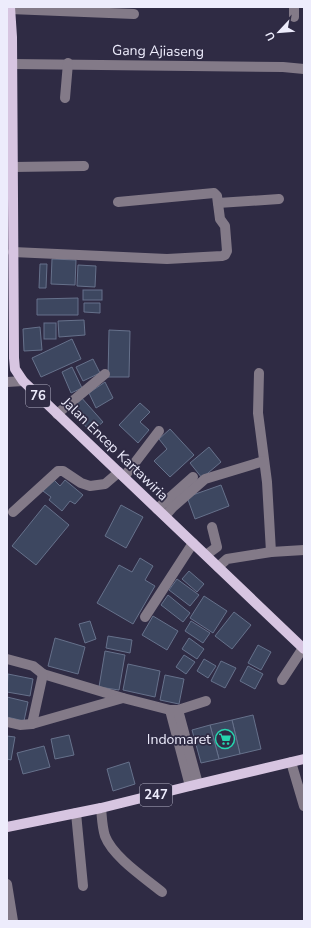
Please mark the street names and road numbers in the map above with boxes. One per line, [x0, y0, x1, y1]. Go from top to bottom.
street label: Gang Ajiaseng [112, 41, 204, 61]
road number: 76 [26, 385, 50, 407]
street label: Jalan Encep Kartawiria [57, 392, 172, 505]
road number: 247 [140, 784, 172, 806]

